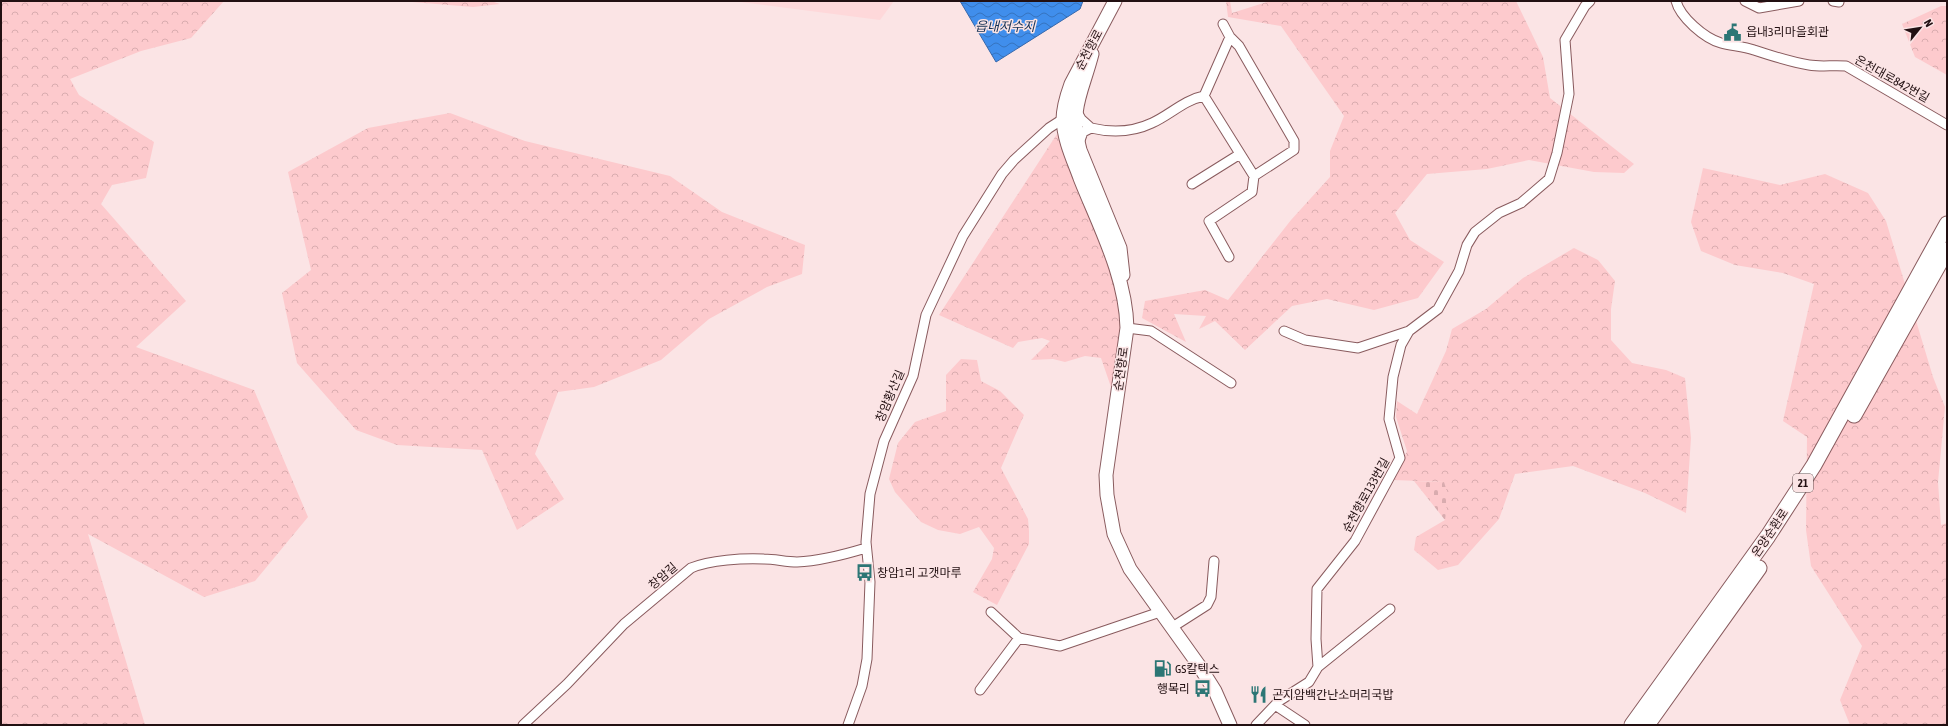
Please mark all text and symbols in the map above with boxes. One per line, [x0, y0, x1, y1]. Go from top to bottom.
north arrow [1900, 8, 1940, 48]
text: N [1922, 17, 1935, 29]
water label: 읍내저수지 [975, 19, 1036, 34]
public building icon: 읍내3리마을회관 [1723, 22, 1743, 42]
place label: 읍내3리마을회관 [1746, 25, 1829, 39]
street label: 순천향로 [1072, 27, 1106, 73]
street label: 온천대로842번길 [1852, 53, 1932, 105]
street label: 순천향로 [1111, 346, 1131, 392]
street label: 창암황산길 [873, 368, 907, 424]
street label: 순천향로133번길 [1340, 455, 1392, 535]
road number: 21 [1793, 474, 1813, 492]
street label: 온양순환로 [1749, 506, 1791, 560]
street label: 창암길 [646, 560, 680, 592]
bus stop icon: 창암1리 고갯마루 [854, 563, 874, 583]
place label: 창암1리 고갯마루 [877, 566, 962, 580]
fuel station icon: GS칼텍스 [1152, 659, 1172, 679]
place label: GS칼텍스 [1175, 662, 1220, 676]
bus stop icon: 행목리 [1193, 679, 1213, 699]
place label: 행목리 [1157, 682, 1190, 696]
restaurant icon: 곤지암백간난소머리국밥 [1249, 685, 1269, 705]
place label: 곤지암백간난소머리국밥 [1272, 688, 1393, 702]

